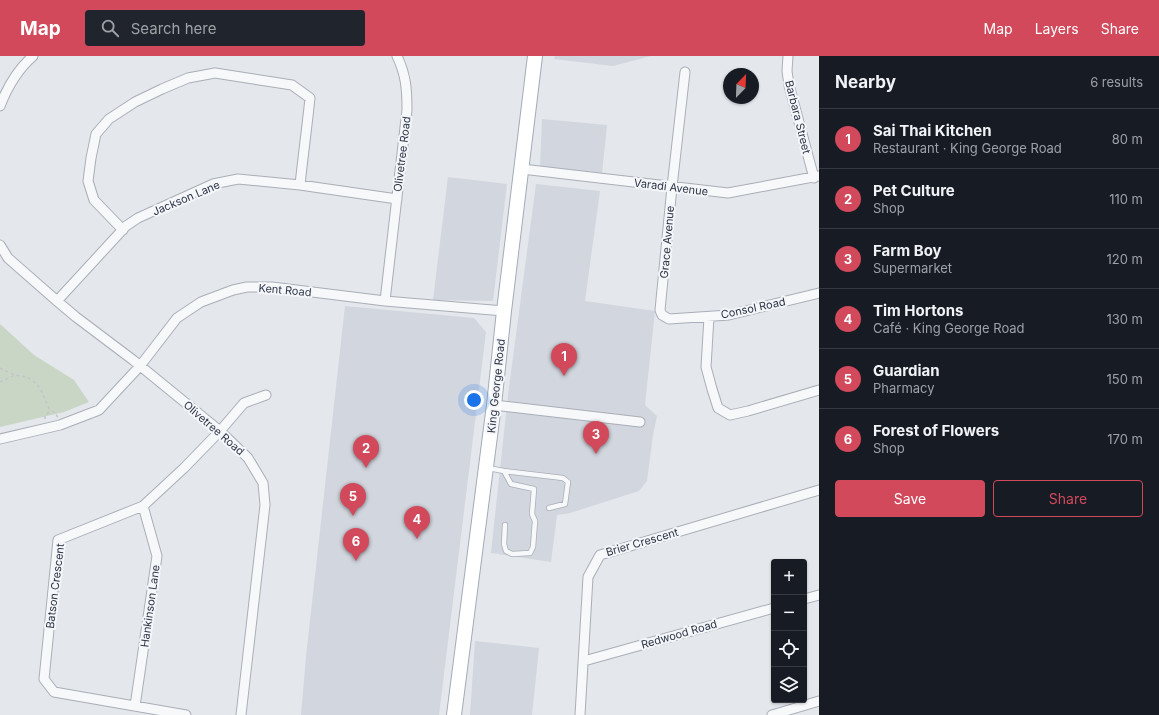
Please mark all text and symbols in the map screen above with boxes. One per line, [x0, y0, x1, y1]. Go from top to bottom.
search box [85, 10, 365, 46]
text: Map [20, 17, 61, 40]
icon: search [99, 17, 121, 39]
text: Search here [131, 19, 216, 38]
text: Map [984, 20, 1013, 37]
text: Layers [1035, 20, 1079, 37]
text: Share [1101, 20, 1139, 37]
north arrow [723, 68, 759, 104]
text: Nearby [835, 72, 896, 92]
text: 6 results [1090, 74, 1143, 90]
street label: Barbara Street [782, 79, 814, 156]
street label: Olivetree Road [390, 115, 414, 193]
text: Sai Thai Kitchen [873, 121, 992, 140]
text: 1 [845, 131, 851, 147]
text: 80 m [1112, 131, 1143, 147]
text: Restaurant · King George Road [873, 140, 1062, 156]
street label: Varadi Avenue [633, 176, 709, 198]
street label: Jackson Lane [150, 177, 222, 219]
text: Pet Culture [873, 181, 955, 200]
text: 2 [844, 191, 852, 207]
text: 110 m [1109, 191, 1143, 207]
text: Shop [873, 200, 905, 216]
street label: Grace Avenue [657, 205, 677, 279]
text: Farm Boy [873, 241, 942, 260]
text: 3 [844, 251, 852, 267]
text: 120 m [1107, 251, 1143, 267]
text: Supermarket [873, 260, 952, 276]
street label: Kent Road [258, 281, 312, 299]
street label: Consol Road [719, 294, 787, 322]
text: Tim Hortons [873, 301, 963, 320]
text: 4 [844, 311, 852, 327]
text: 130 m [1106, 311, 1143, 327]
text: Café · King George Road [873, 320, 1025, 336]
street label: King George Road [484, 338, 508, 434]
pin: 1 [551, 343, 577, 376]
text: Guardian [873, 361, 940, 380]
text: 5 [844, 371, 852, 387]
text: 150 m [1107, 371, 1143, 387]
text: Pharmacy [873, 380, 935, 396]
your location [464, 390, 484, 410]
street label: Olivetree Road [181, 398, 247, 458]
pin: 3 [583, 421, 609, 454]
text: Forest of Flowers [873, 421, 999, 440]
text: 6 [844, 431, 852, 447]
text: 170 m [1107, 431, 1143, 447]
pin: 2 [353, 435, 379, 468]
text: Shop [873, 440, 905, 456]
button: Save [835, 480, 985, 517]
button: Share [993, 480, 1143, 517]
pin: 5 [340, 483, 366, 516]
pin: 4 [404, 506, 430, 539]
street label: Brier Crescent [604, 525, 680, 559]
pin: 6 [343, 528, 369, 561]
street label: Batson Crescent [43, 542, 67, 629]
map controls [771, 559, 807, 703]
button: + [771, 559, 807, 595]
street label: Hankinson Lane [137, 564, 163, 648]
button: − [771, 595, 807, 631]
street label: Redwood Road [639, 616, 719, 652]
button: locate [771, 631, 807, 667]
button: layers [771, 667, 807, 703]

